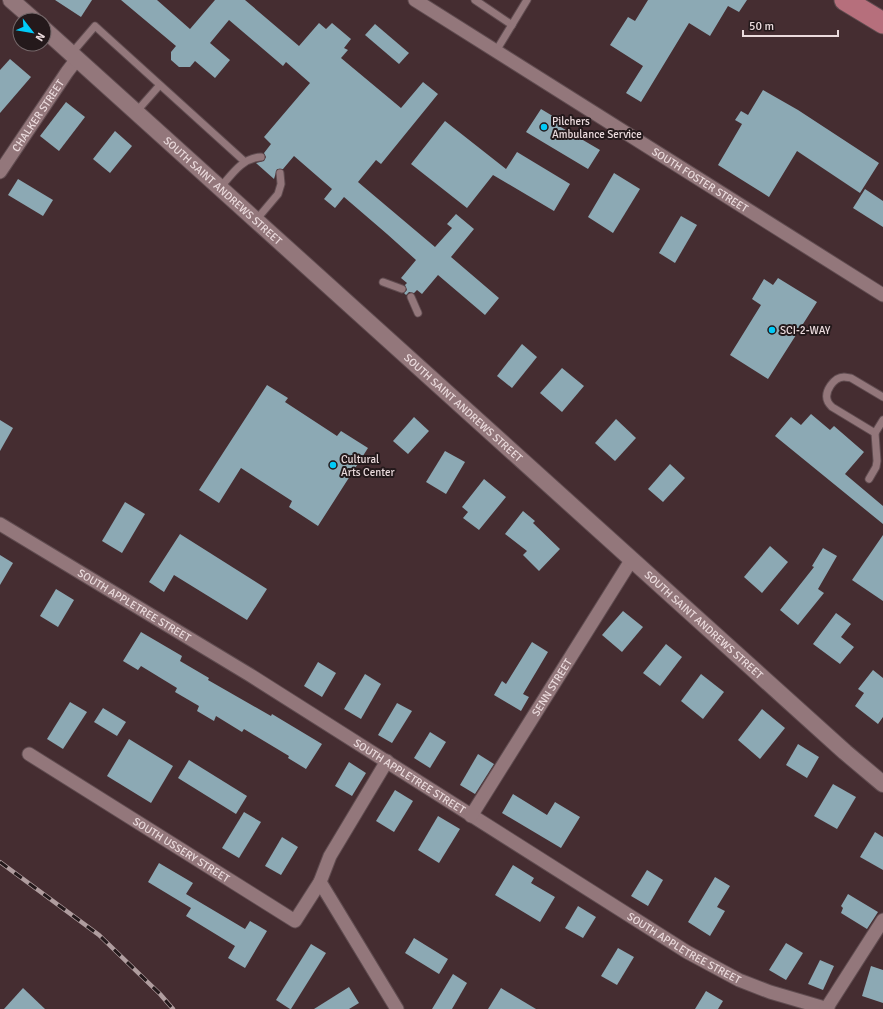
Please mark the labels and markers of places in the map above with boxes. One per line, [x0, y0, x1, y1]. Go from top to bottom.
place label: Pilchers Ambulance Service [552, 115, 642, 141]
marker: Pilchers Ambulance Service [539, 122, 549, 132]
place label: SCI-2-WAY [780, 324, 831, 337]
marker: SCI-2-WAY [767, 325, 777, 335]
place label: Cultural Arts Center [341, 453, 394, 479]
marker: Cultural Arts Center [328, 460, 338, 470]

